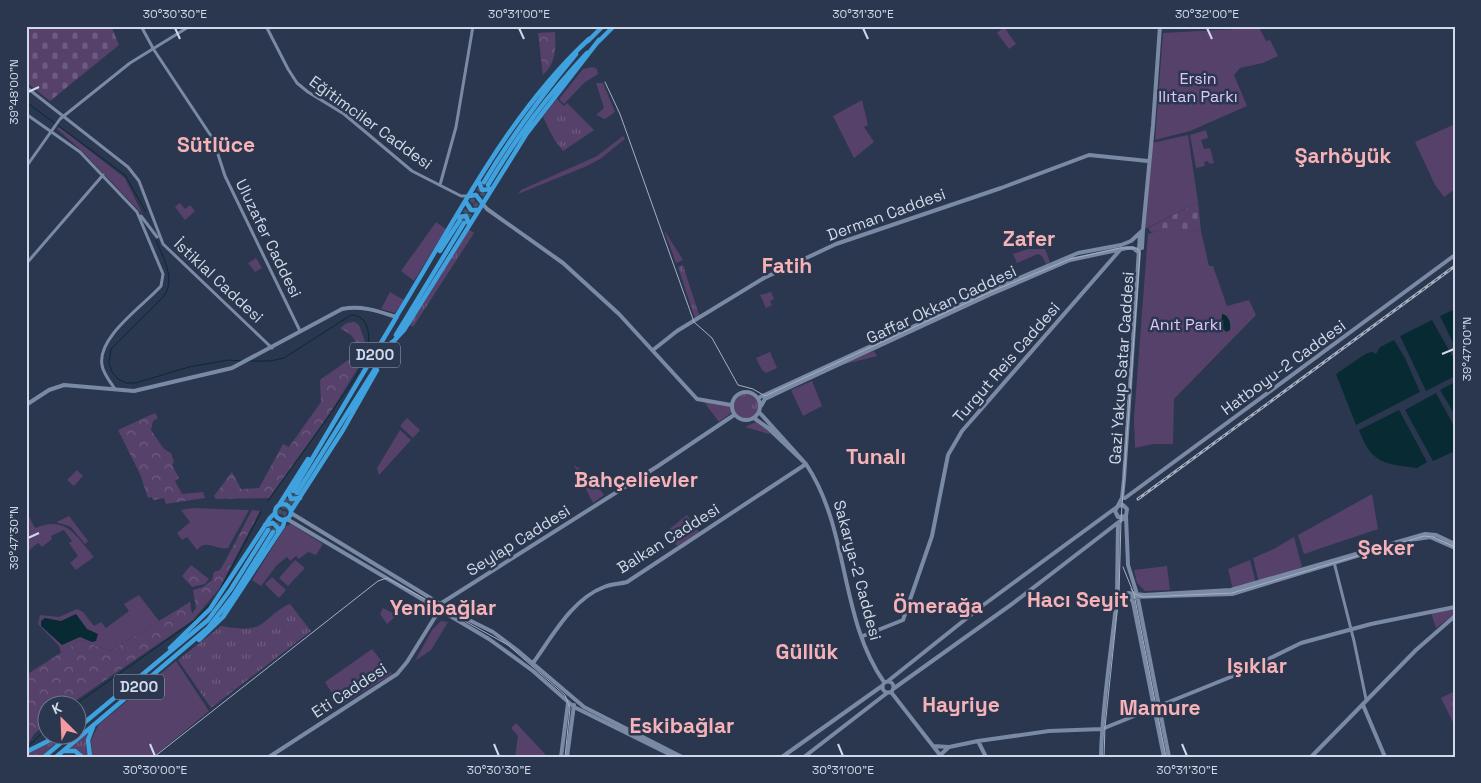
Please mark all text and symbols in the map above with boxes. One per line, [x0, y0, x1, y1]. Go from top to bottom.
text: 30°30'30"E [143, 6, 207, 22]
text: 30°31'00"E [488, 6, 550, 22]
text: 30°31'30"E [832, 6, 894, 22]
text: 30°32'00"E [1175, 6, 1239, 22]
text: 39°48'00"N [6, 59, 22, 125]
park label: Ersin Ilıtan Parkı [1158, 68, 1238, 107]
street label: Eğitimciler Caddesi [305, 71, 436, 174]
district label: Sütlüce [177, 131, 255, 158]
district label: Şarhöyük [1295, 142, 1391, 169]
street label: Uluzafer Caddesi [231, 175, 306, 301]
street label: Derman Caddesi [824, 183, 948, 246]
district label: Zafer [1003, 225, 1055, 252]
street label: İstiklal Caddesi [169, 234, 268, 327]
district label: Fatih [762, 252, 812, 279]
street label: Gaffar Okkan Caddesi [863, 260, 1020, 348]
street label: Gazi Yakup Satar Caddesi [1104, 271, 1139, 465]
street label: Turgut Reis Caddesi [948, 298, 1064, 427]
park label: Anıt Parkı [1150, 314, 1222, 335]
street label: Hatboyu-2 Caddesi [1217, 315, 1350, 420]
text: 39°47'00"N [1459, 317, 1475, 381]
road number: D200 [350, 342, 400, 368]
district label: Tunalı [846, 443, 906, 470]
district label: Bahçelievler [574, 466, 698, 493]
street label: Sakarya-2 Caddesi [829, 498, 886, 643]
street label: Balkan Caddesi [613, 499, 723, 578]
street label: Seylap Caddesi [463, 500, 574, 581]
text: 39°47'30"N [6, 506, 22, 570]
district label: Şeker [1358, 534, 1414, 561]
district label: Hacı Seyit [1027, 586, 1129, 613]
district label: Ömerağa [893, 592, 983, 619]
district label: Yenibağlar [390, 594, 496, 621]
district label: Güllük [776, 638, 839, 665]
district label: Işıklar [1227, 652, 1287, 679]
street label: Eti Caddesi [307, 658, 391, 723]
road number: D200 [114, 674, 164, 700]
district label: Hayriye [922, 691, 1000, 718]
district label: Mamure [1119, 694, 1201, 721]
north arrow [38, 696, 88, 746]
text: K [49, 698, 65, 718]
district label: Eskibağlar [630, 712, 734, 739]
text: 30°30'00"E [123, 762, 188, 778]
text: 30°30'30"E [467, 762, 531, 778]
text: 30°31'00"E [812, 762, 874, 778]
text: 30°31'30"E [1156, 762, 1218, 778]

